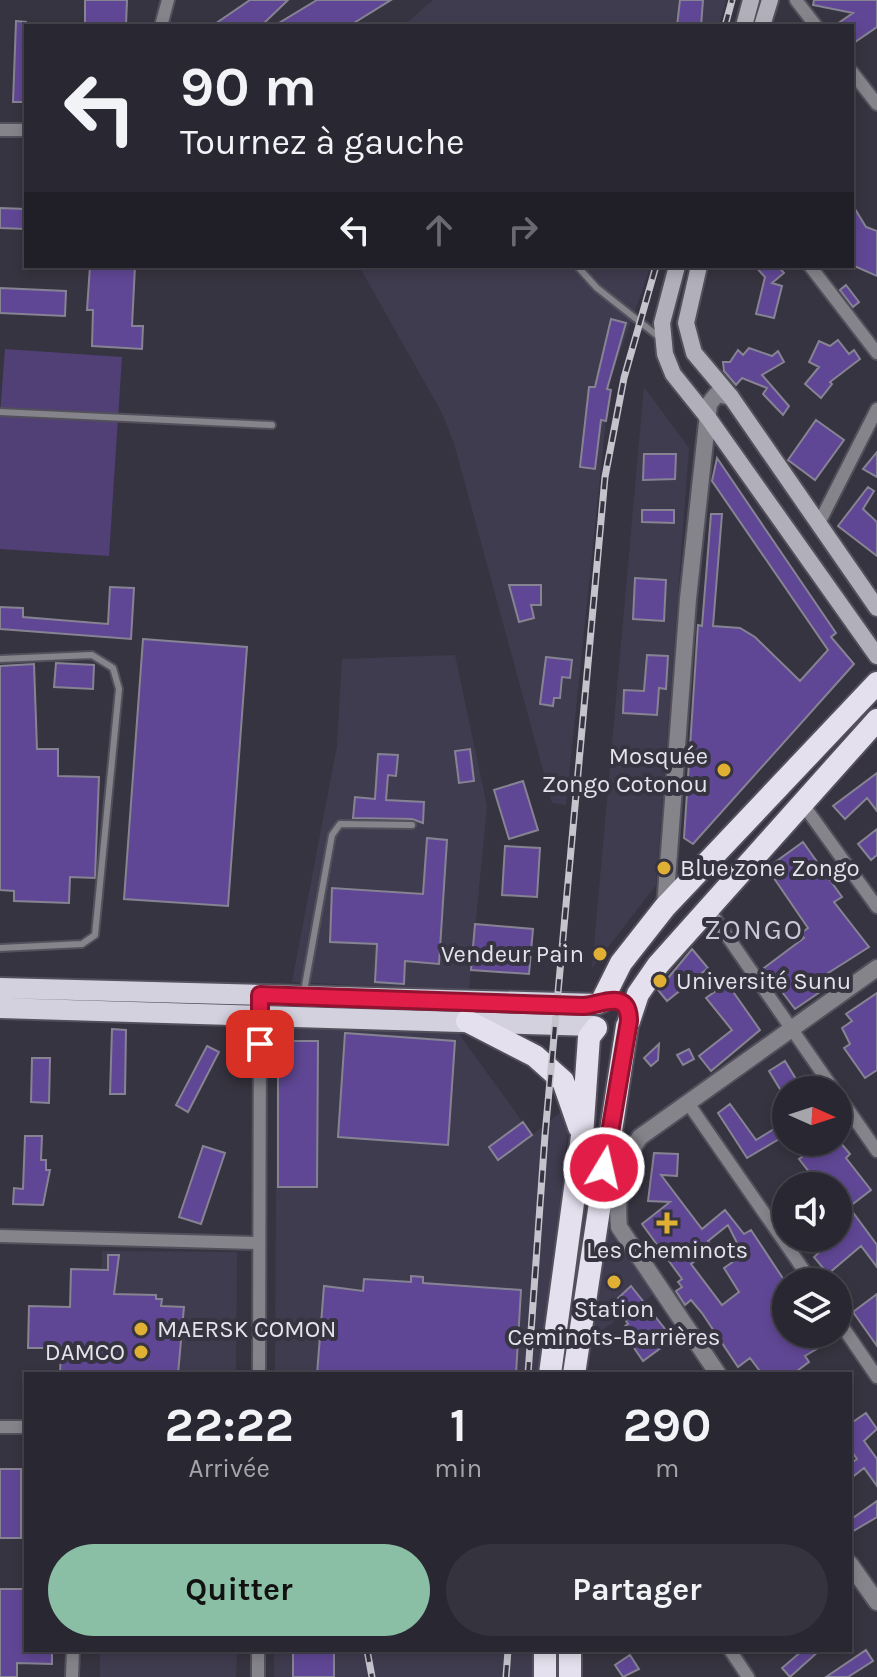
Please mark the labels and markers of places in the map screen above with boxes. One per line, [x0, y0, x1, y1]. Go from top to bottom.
place label: Mosquée Zongo Cotonou [542, 742, 708, 798]
marker: Mosquée Zongo Cotonou [715, 761, 733, 779]
place label: Blue zone Zongo [680, 854, 860, 882]
marker: Blue zone Zongo [655, 859, 673, 877]
place label: Vendeur Pain [441, 940, 584, 968]
marker: Vendeur Pain [591, 945, 609, 963]
place label: Université Sunu [676, 967, 851, 995]
marker: Université Sunu [651, 972, 669, 990]
pin [226, 1010, 294, 1078]
marker: Les Cheminots [658, 1214, 676, 1232]
place label: Les Cheminots [586, 1236, 748, 1264]
marker: Station Ceminots-Barrières [605, 1273, 623, 1291]
place label: Station Ceminots-Barrières [508, 1295, 720, 1351]
place label: MAERSK COMON [157, 1315, 337, 1343]
marker: MAERSK COMON [132, 1320, 150, 1338]
place label: DAMCO [45, 1338, 125, 1366]
marker: DAMCO [132, 1343, 150, 1361]

